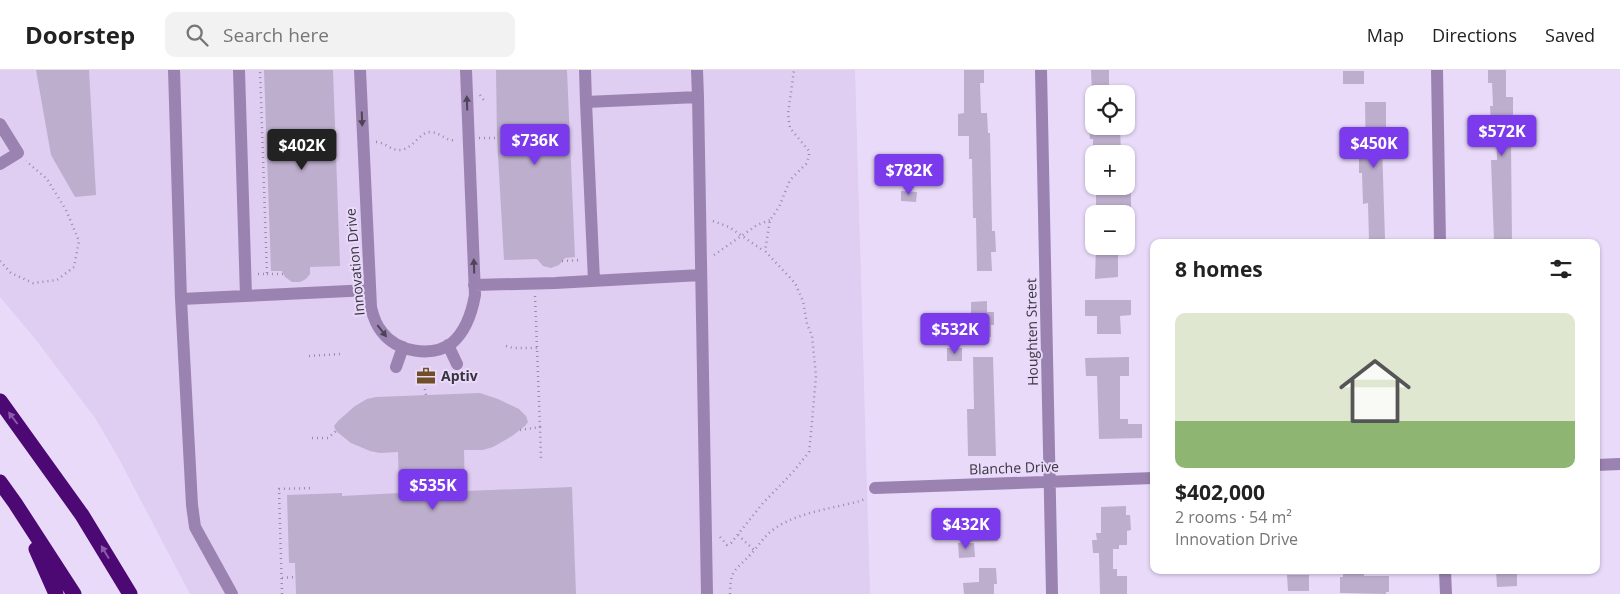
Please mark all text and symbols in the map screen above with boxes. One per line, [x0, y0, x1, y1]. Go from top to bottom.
search box [165, 12, 515, 57]
text: Doorstep [25, 18, 135, 51]
icon: search [183, 21, 211, 49]
text: Search here [223, 22, 329, 48]
text: Map [1367, 23, 1404, 47]
text: Directions [1432, 23, 1517, 47]
text: Saved [1545, 23, 1595, 47]
map controls [1085, 85, 1135, 255]
button: locate [1085, 85, 1135, 135]
one-way arrow [463, 95, 471, 111]
one-way arrow [358, 111, 366, 127]
pin: $572K [1467, 114, 1537, 157]
text: $572K [1478, 120, 1526, 142]
pin: $736K [500, 124, 570, 166]
pin: $450K [1339, 126, 1409, 169]
pin: $402K [267, 128, 337, 171]
text: $736K [511, 129, 559, 151]
text: $450K [1350, 132, 1398, 154]
text: $402K [278, 134, 326, 156]
button: + [1085, 145, 1135, 195]
pin: $782K [874, 154, 944, 196]
text: $782K [885, 159, 933, 181]
button: − [1085, 205, 1135, 255]
street label: Innovation Drive [340, 207, 369, 317]
text: 8 homes [1175, 255, 1263, 283]
icon: filters [1547, 255, 1575, 283]
one-way arrow [469, 257, 477, 273]
street label: Houghten Street [1021, 278, 1042, 386]
pin: $532K [920, 312, 990, 355]
text: $532K [931, 318, 979, 340]
one-way arrow [377, 324, 387, 337]
icon: home [1330, 346, 1420, 436]
office icon: Aptiv [415, 365, 437, 387]
place label: Aptiv [441, 366, 478, 385]
one-way arrow [8, 411, 18, 425]
street label: Blanche Drive [969, 456, 1059, 479]
pin: $535K [398, 468, 468, 511]
text: $535K [409, 474, 457, 496]
text: $402,000 [1175, 478, 1265, 506]
text: 2 rooms · 54 m² [1175, 506, 1292, 528]
pin: $432K [931, 508, 1001, 550]
text: $432K [942, 513, 990, 535]
text: Innovation Drive [1175, 528, 1298, 550]
one-way arrow [101, 546, 110, 559]

